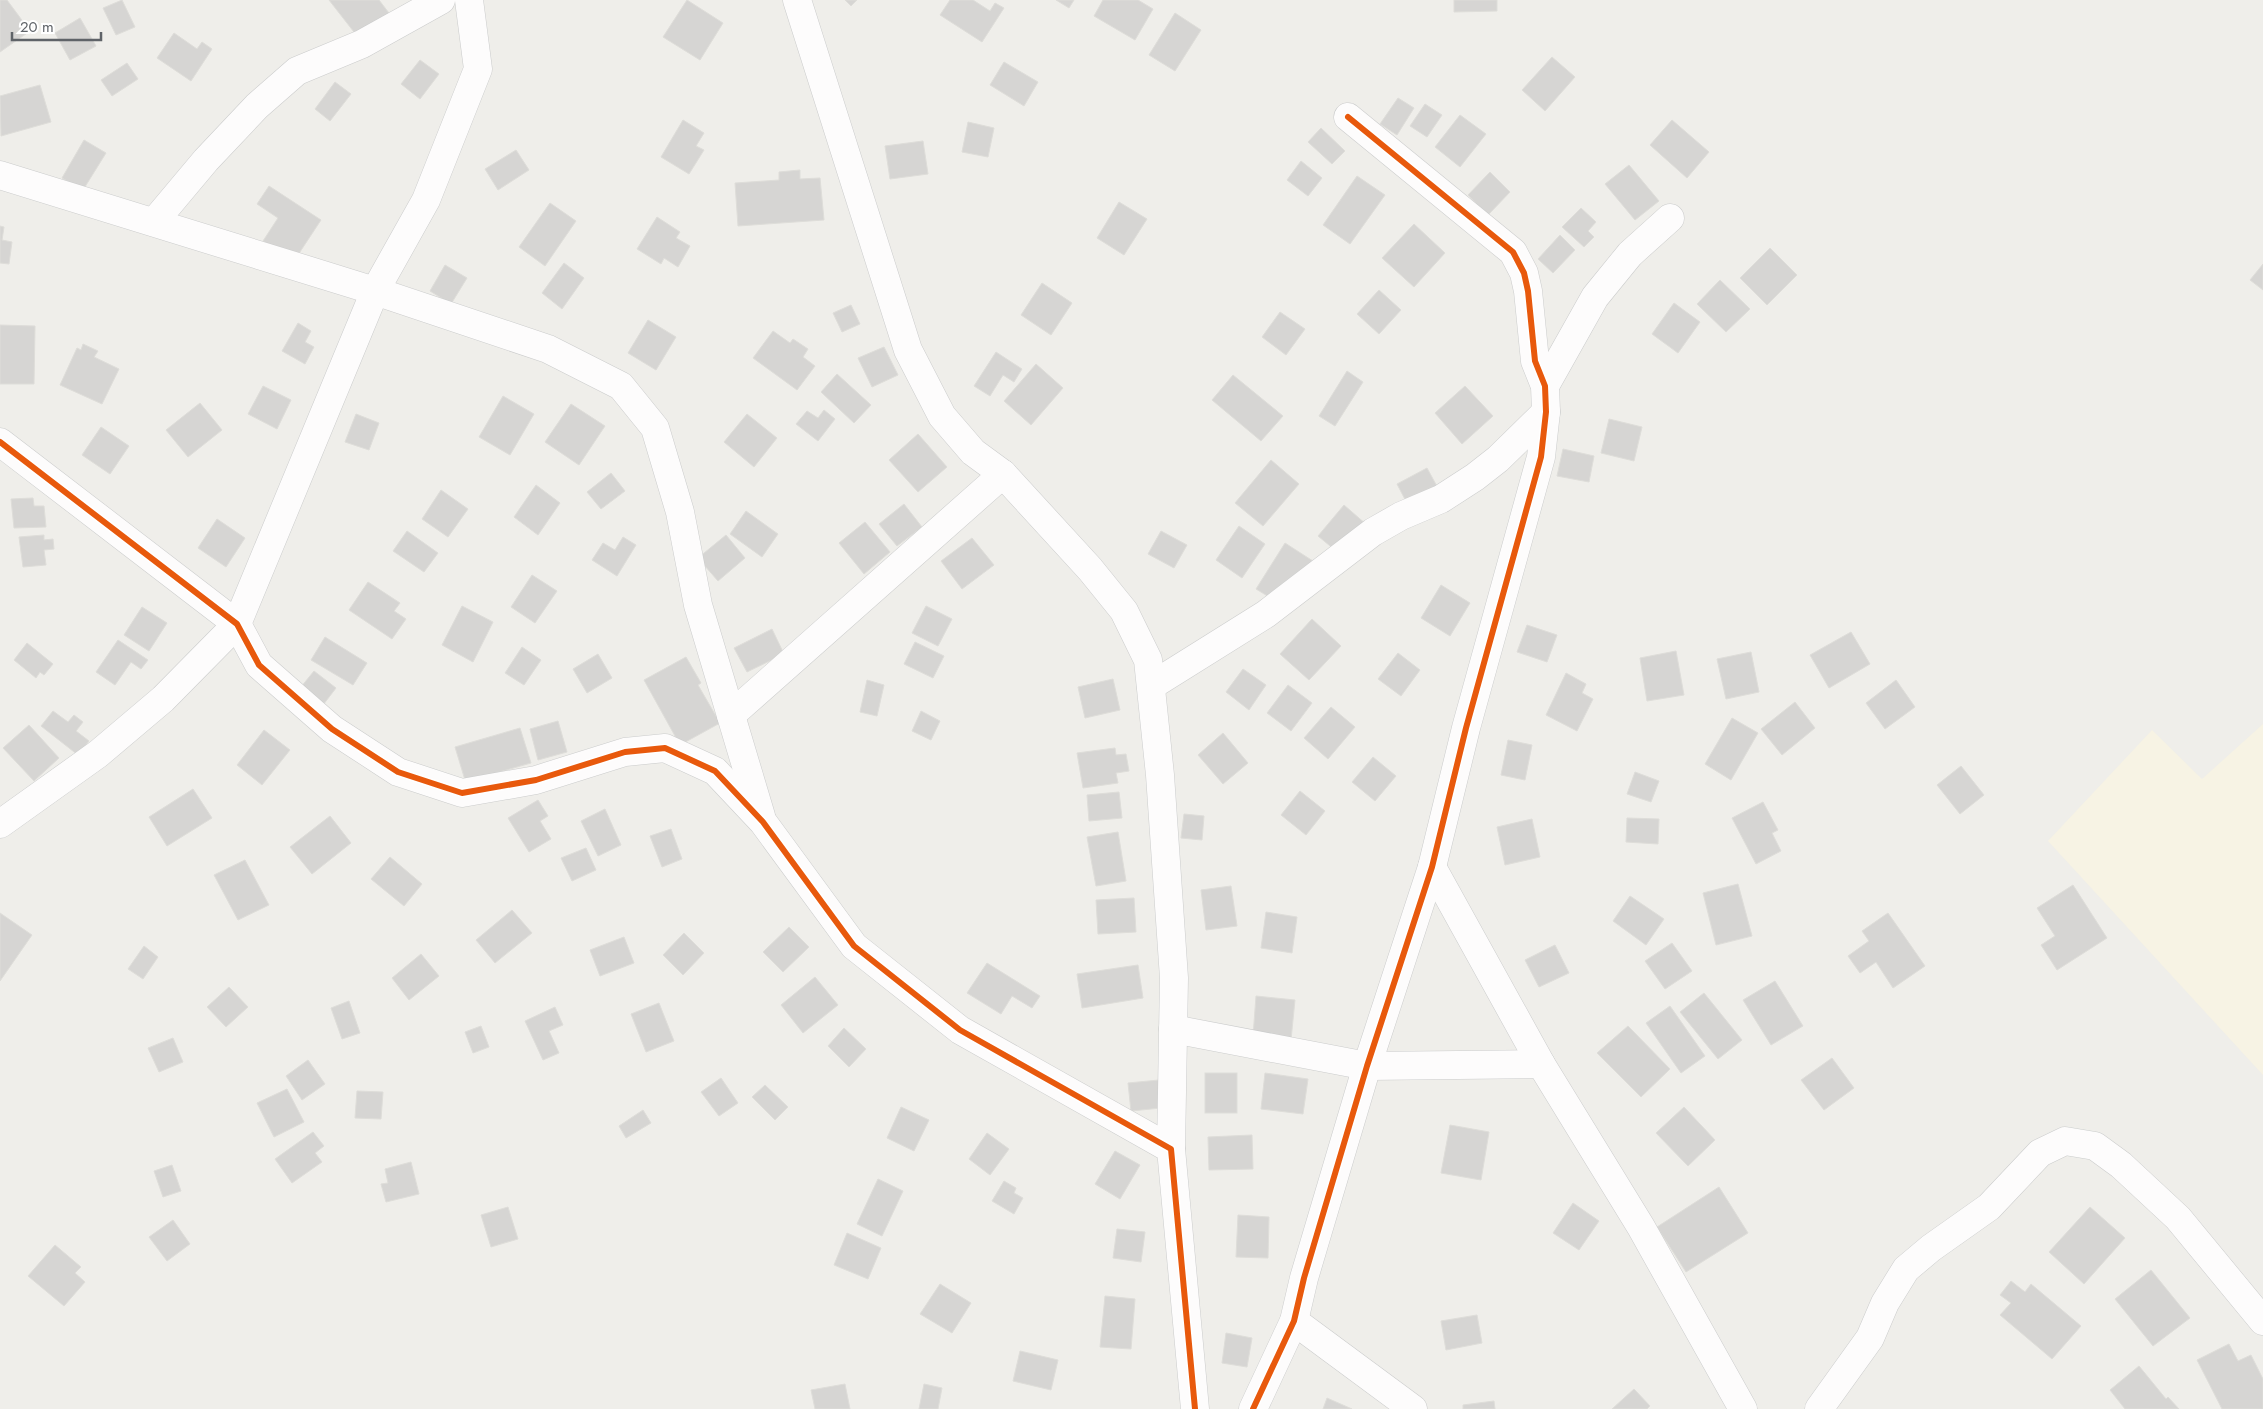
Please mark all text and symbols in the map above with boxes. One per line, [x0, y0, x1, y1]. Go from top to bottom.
scale bar [12, 10, 101, 42]
text: 20 m [20, 16, 54, 38]

